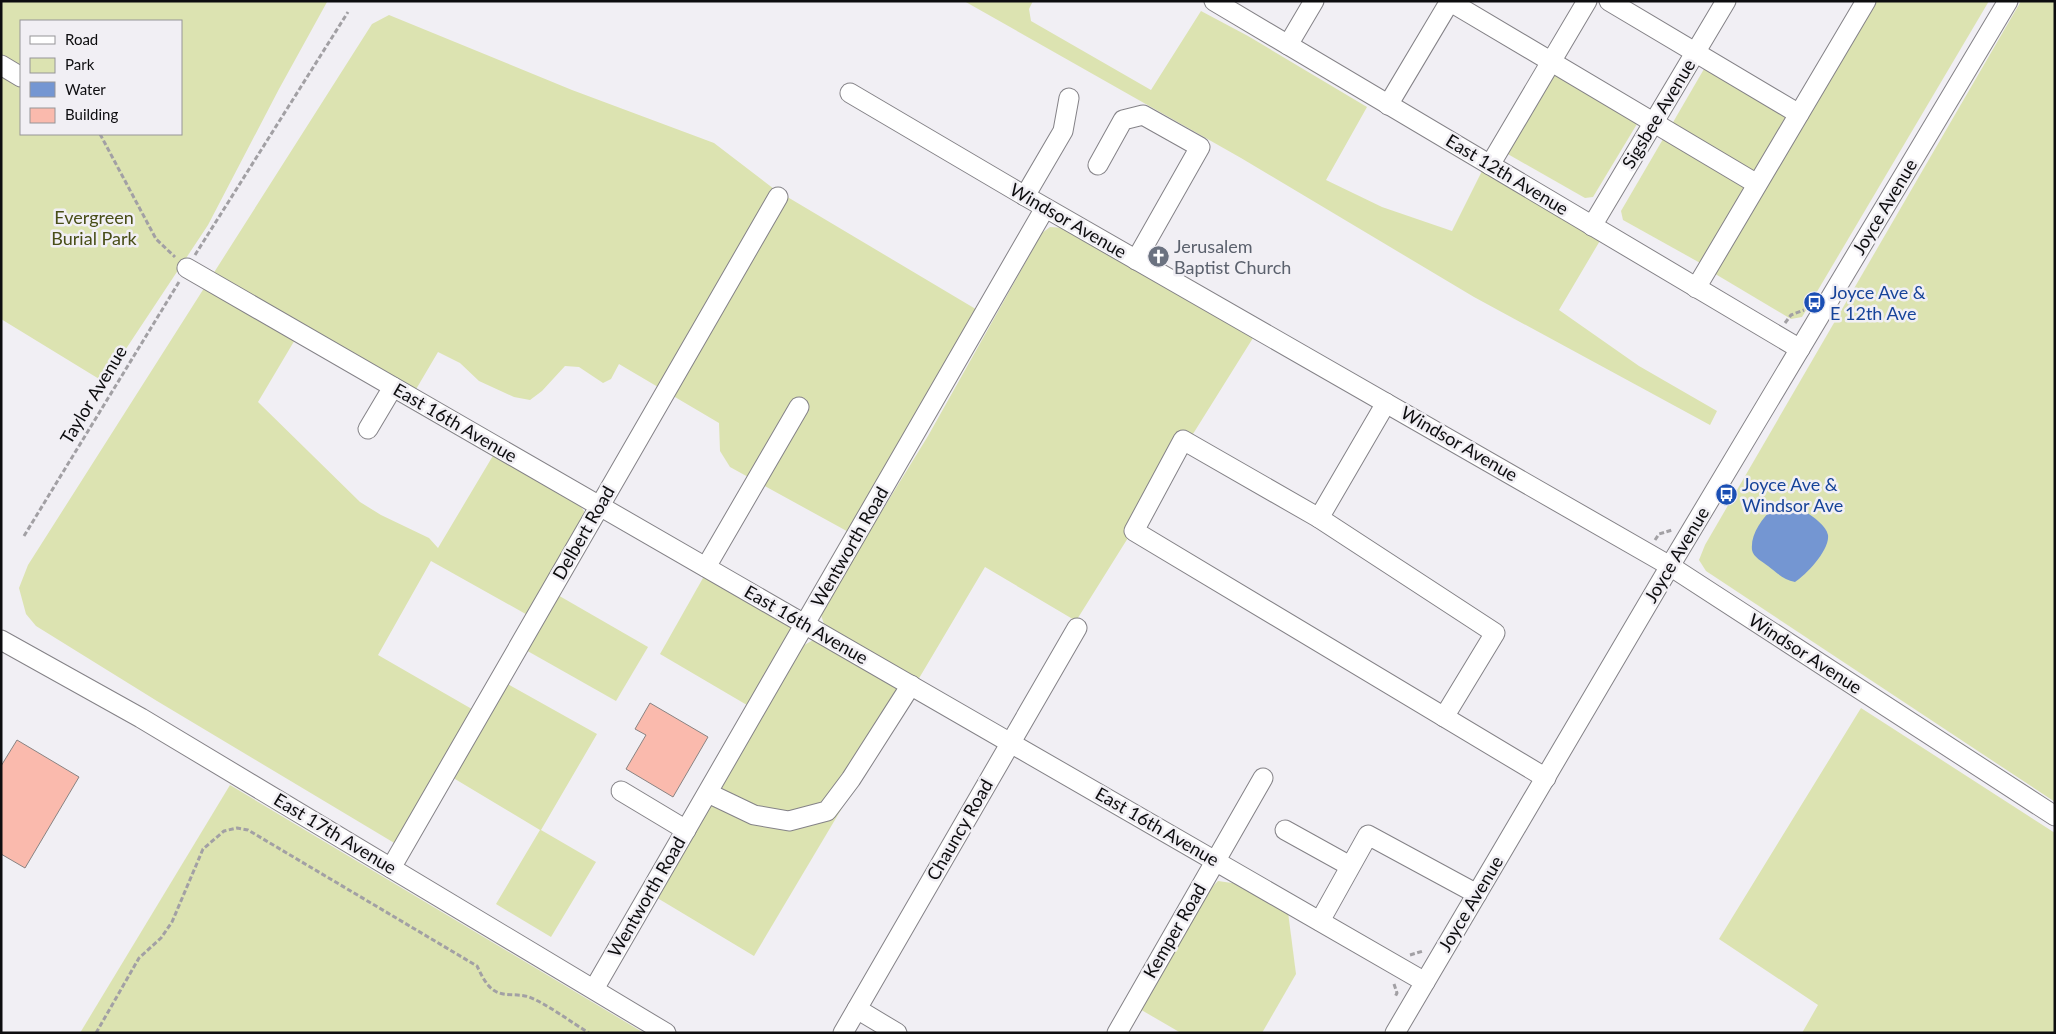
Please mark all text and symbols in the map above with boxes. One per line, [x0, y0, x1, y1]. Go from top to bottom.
legend [20, 20, 182, 135]
text: Road [65, 30, 98, 48]
text: Park [65, 55, 95, 73]
street label: Sigsbee Avenue [1617, 55, 1699, 172]
text: Water [65, 80, 106, 98]
text: Building [65, 105, 118, 123]
street label: East 12th Avenue [1442, 129, 1573, 219]
street label: Joyce Avenue [1847, 155, 1921, 258]
street label: Windsor Avenue [1006, 178, 1131, 262]
park label: Evergreen Burial Park [51, 206, 138, 249]
place label: Jerusalem Baptist Church [1174, 235, 1291, 278]
church icon: Jerusalem Baptist Church [1146, 245, 1170, 269]
place label: Joyce Ave & E 12th Ave [1830, 281, 1926, 324]
bus stop icon: Joyce Ave & E 12th Ave [1802, 291, 1826, 315]
street label: Taylor Avenue [55, 341, 131, 448]
street label: East 16th Avenue [390, 378, 521, 466]
street label: Windsor Avenue [1397, 401, 1522, 485]
place label: Joyce Ave & Windsor Ave [1742, 473, 1843, 516]
street label: Delbert Road [547, 482, 619, 583]
street label: Wentworth Road [806, 482, 892, 611]
bus stop icon: Joyce Ave & Windsor Ave [1714, 483, 1738, 507]
street label: Joyce Avenue [1639, 503, 1713, 606]
street label: East 16th Avenue [741, 580, 872, 668]
street label: Windsor Avenue [1745, 608, 1866, 698]
street label: Chauncy Road [921, 775, 997, 884]
street label: East 16th Avenue [1092, 782, 1223, 870]
street label: East 17th Avenue [270, 788, 401, 878]
street label: Wentworth Road [603, 832, 689, 961]
street label: Joyce Avenue [1433, 852, 1507, 955]
street label: Kemper Road [1138, 879, 1210, 982]

